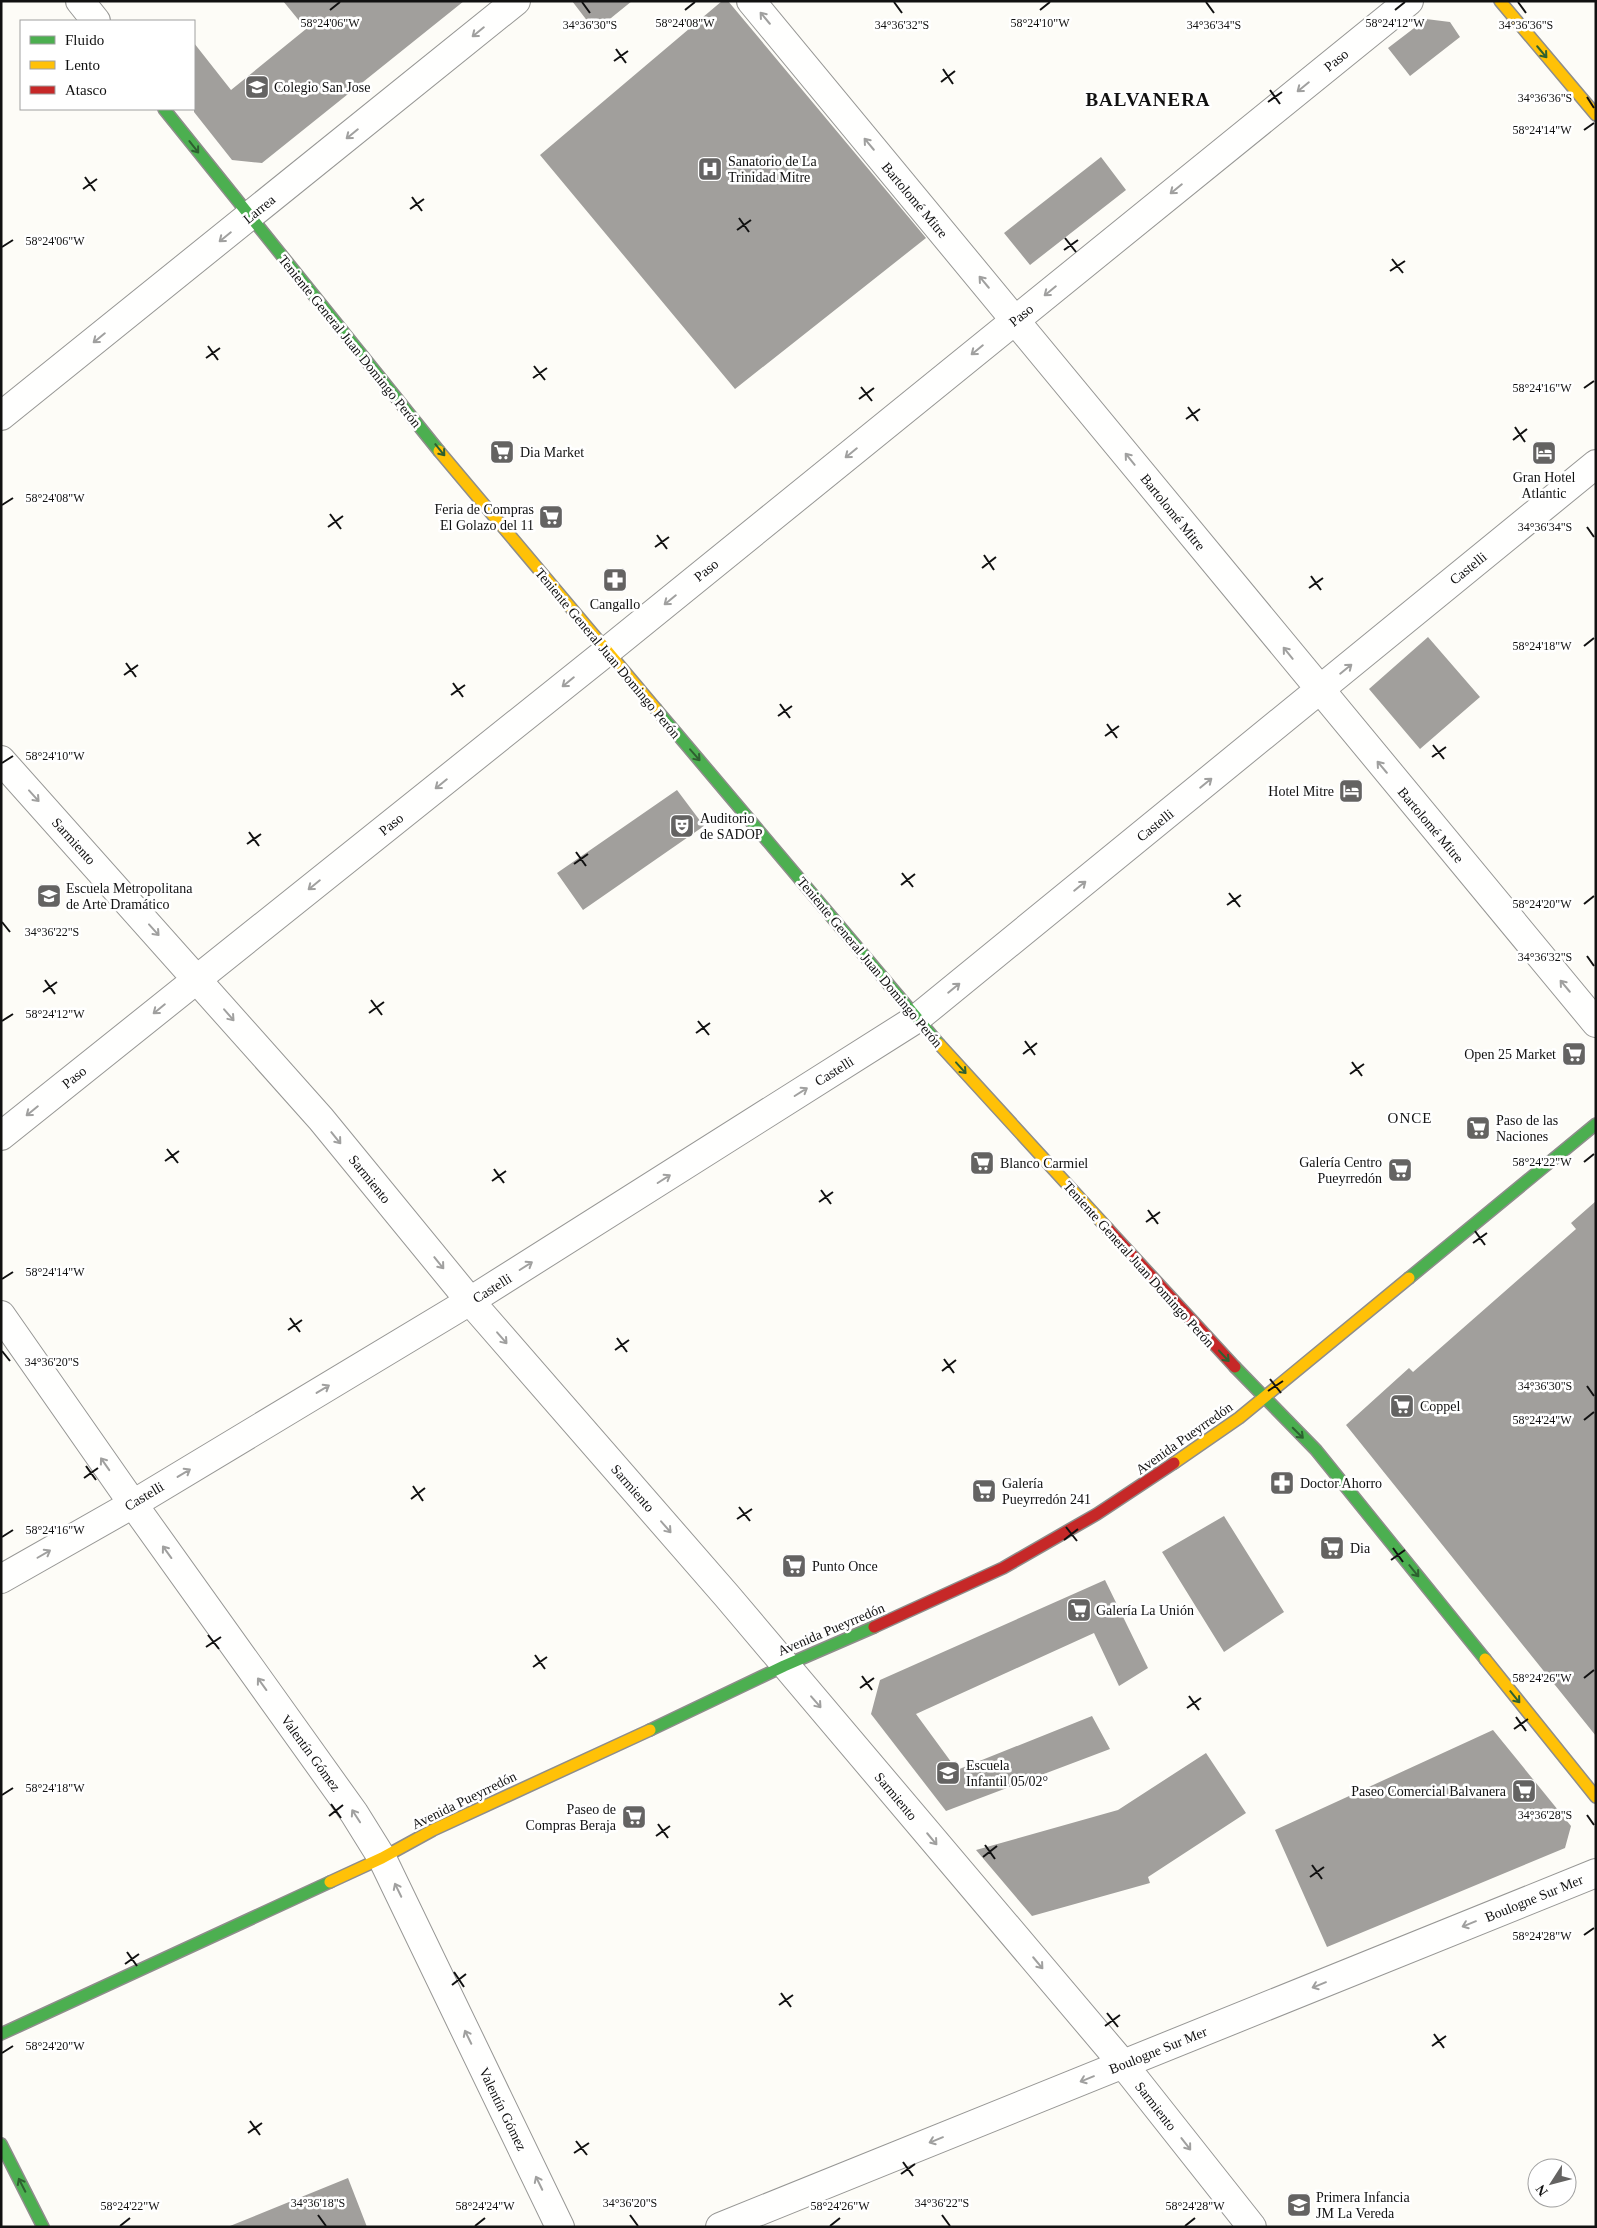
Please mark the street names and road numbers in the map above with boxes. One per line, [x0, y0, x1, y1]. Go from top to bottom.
street label: Paso [1321, 46, 1351, 75]
street label: Bartolomé Mitre [879, 160, 950, 241]
street label: Larrea [240, 192, 279, 227]
street label: Teniente General Juan Domingo Perón [275, 252, 424, 431]
street label: Paso [1006, 301, 1036, 330]
street label: Bartolomé Mitre [1137, 471, 1208, 553]
street label: Castelli [1447, 549, 1490, 588]
street label: Paso [691, 556, 721, 585]
street label: Teniente General Juan Domingo Perón [532, 565, 683, 741]
street label: Bartolomé Mitre [1395, 785, 1466, 866]
street label: Castelli [1134, 806, 1177, 845]
street label: Paso [376, 810, 406, 839]
street label: Sarmiento [49, 815, 98, 868]
street label: Teniente General Juan Domingo Perón [794, 874, 945, 1050]
street label: Castelli [812, 1054, 856, 1089]
street label: Paso [59, 1063, 89, 1092]
street label: Sarmiento [346, 1152, 394, 1206]
street label: Teniente General Juan Domingo Perón [1060, 1178, 1217, 1350]
street label: Castelli [470, 1271, 514, 1306]
street label: Avenida Pueyrredón [1133, 1399, 1235, 1477]
street label: Sarmiento [608, 1462, 657, 1515]
street label: Castelli [122, 1479, 167, 1514]
street label: Avenida Pueyrredón [776, 1600, 887, 1659]
street label: Valentín Gómez [278, 1712, 343, 1794]
street label: Avenida Pueyrredón [410, 1769, 519, 1832]
street label: Sarmiento [871, 1769, 920, 1823]
street label: Boulogne Sur Mer [1483, 1872, 1586, 1925]
street label: Boulogne Sur Mer [1107, 2024, 1210, 2077]
street label: Valentín Gómez [476, 2065, 529, 2153]
street label: Sarmiento [1132, 2079, 1179, 2134]

